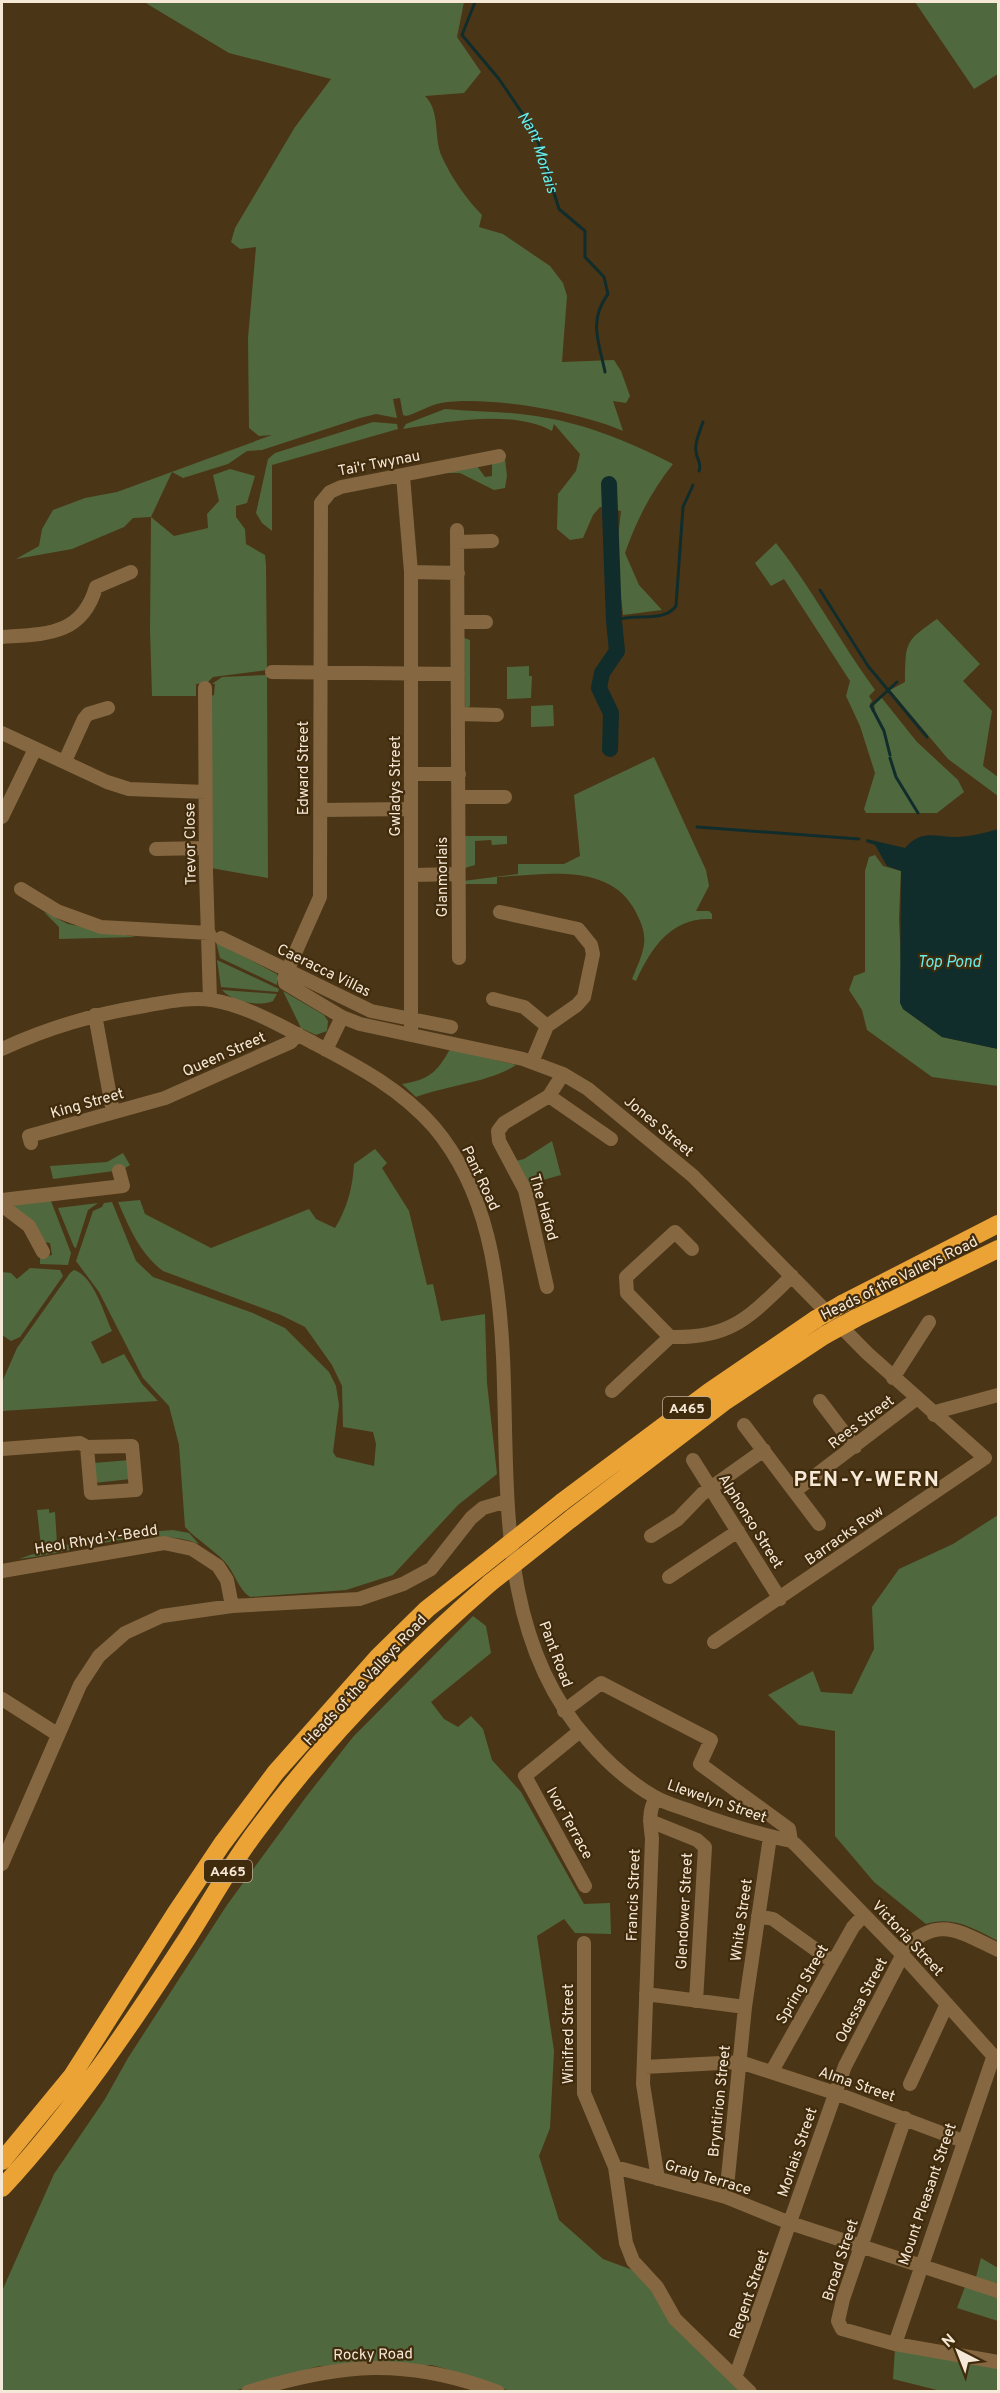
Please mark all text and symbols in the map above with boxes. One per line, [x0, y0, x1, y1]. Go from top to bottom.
water label: Nant Morlais [512, 108, 562, 197]
street label: Tai'r Twynau [337, 447, 422, 482]
street label: Edward Street [295, 721, 314, 815]
street label: Gwladys Street [387, 736, 406, 836]
street label: Trevor Close [181, 802, 202, 886]
street label: Glanmorlais [434, 837, 453, 917]
street label: Caeracca Villas [273, 940, 373, 1002]
water label: Top Pond [917, 953, 982, 973]
street label: Queen Street [180, 1029, 269, 1082]
street label: King Street [48, 1085, 126, 1124]
street label: Jones Street [619, 1093, 697, 1162]
street label: Pant Road [456, 1143, 503, 1214]
street label: The Hafod [524, 1172, 561, 1243]
street label: Heads of the Valleys Road [818, 1233, 981, 1326]
street label: Rees Street [825, 1392, 899, 1454]
road number: A465 [663, 1397, 711, 1419]
district label: PEN-Y-WERN [794, 1467, 940, 1494]
street label: Alphonso Street [713, 1471, 786, 1573]
street label: Barracks Row [802, 1502, 888, 1570]
street label: Heol Rhyd-Y-Bedd [33, 1521, 159, 1560]
street label: Heads of the Valleys Road [300, 1611, 432, 1751]
street label: Pant Road [533, 1619, 576, 1690]
street label: Llewelyn Street [664, 1776, 769, 1828]
street label: Ivor Terrace [541, 1784, 596, 1863]
street label: Francis Street [623, 1848, 646, 1942]
street label: Glendower Street [673, 1852, 698, 1970]
road number: A465 [204, 1860, 252, 1882]
street label: White Street [727, 1878, 758, 1963]
street label: Victoria Street [867, 1897, 947, 1981]
street label: Spring Street [773, 1942, 834, 2028]
street label: Odessa Street [832, 1955, 893, 2047]
street label: Winifred Street [560, 1984, 579, 2084]
street label: Bryntirion Street [705, 2044, 736, 2158]
street label: Alma Street [816, 2063, 897, 2107]
street label: Morlais Street [774, 2105, 823, 2200]
street label: Mount Pleasant Street [895, 2121, 962, 2268]
street label: Graig Terrace [662, 2156, 753, 2201]
street label: Broad Street [819, 2217, 864, 2304]
street label: Regent Street [726, 2247, 775, 2342]
north arrow [928, 2321, 988, 2381]
text: N [938, 2330, 960, 2353]
street label: Rocky Road [333, 2345, 413, 2366]

